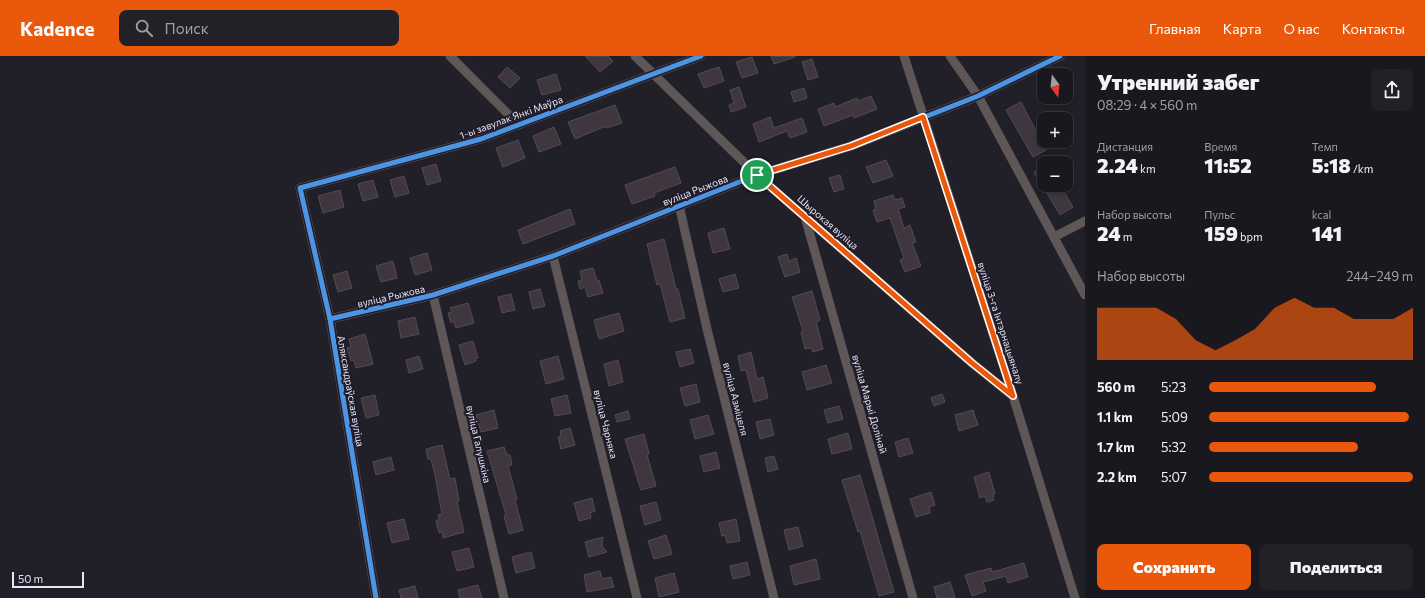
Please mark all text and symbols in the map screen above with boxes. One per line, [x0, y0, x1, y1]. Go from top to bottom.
search box [119, 10, 399, 46]
text: Kadence [20, 17, 95, 40]
icon: search [133, 17, 155, 39]
text: Поиск [165, 19, 209, 37]
text: Главная [1149, 20, 1201, 37]
text: Карта [1223, 20, 1261, 37]
text: О нас [1283, 20, 1320, 37]
text: Контакты [1342, 20, 1405, 37]
north arrow [1037, 68, 1073, 104]
map controls [1037, 68, 1073, 192]
text: Утренний забег [1097, 68, 1259, 95]
button: share [1371, 69, 1413, 111]
street label: 1-ы завулак Янкі Маўра [458, 93, 564, 141]
text: 08:29 · 4 × 560 m [1097, 97, 1197, 113]
button: + [1037, 112, 1073, 148]
text: Дистанция [1097, 140, 1153, 153]
text: Время [1204, 140, 1237, 153]
text: Темп [1312, 140, 1338, 153]
text: 2.24 [1097, 153, 1138, 177]
text: 11:52 [1204, 153, 1252, 177]
text: 5:18 [1312, 153, 1351, 177]
button: − [1037, 156, 1073, 192]
pin [740, 158, 774, 192]
text: km [1138, 162, 1156, 175]
text: /km [1351, 162, 1373, 175]
icon: arrive [746, 164, 768, 186]
street label: вуліца Рыжова [661, 172, 729, 208]
street label: Шырокая вуліца [795, 192, 861, 252]
text: Набор высоты [1097, 208, 1172, 221]
text: Пульс [1204, 208, 1235, 221]
text: kcal [1312, 208, 1331, 221]
text: 24 [1097, 221, 1121, 245]
text: 159 [1204, 221, 1238, 245]
text: 141 [1312, 221, 1342, 245]
text: m [1121, 230, 1132, 243]
text: bpm [1238, 230, 1263, 243]
street label: вуліца 3-га Інтэрнацыяналу [976, 260, 1026, 386]
text: Набор высоты [1097, 268, 1185, 284]
text: 244–249 m [1346, 268, 1413, 284]
street label: вуліца Рыжова [356, 282, 426, 310]
street label: Аляксандраўская вуліца [335, 334, 367, 448]
street label: вуліца Марыі Долінай [850, 353, 890, 455]
street label: вуліца Азміцеля [721, 361, 751, 437]
text: 560 m [1097, 379, 1135, 395]
text: 5:23 [1161, 379, 1186, 395]
street label: вуліца Чарняка [592, 388, 620, 460]
street label: вуліца Галушкіна [464, 404, 494, 484]
text: 1.1 km [1097, 409, 1133, 425]
text: 5:09 [1161, 409, 1188, 425]
text: 1.7 km [1097, 439, 1135, 455]
text: 5:32 [1161, 439, 1186, 455]
text: 2.2 km [1097, 469, 1137, 485]
text: 5:07 [1161, 469, 1187, 485]
button: Сохранить [1097, 544, 1251, 590]
button: Поделиться [1259, 544, 1413, 590]
scale bar [12, 570, 84, 589]
text: 50 m [18, 572, 43, 585]

